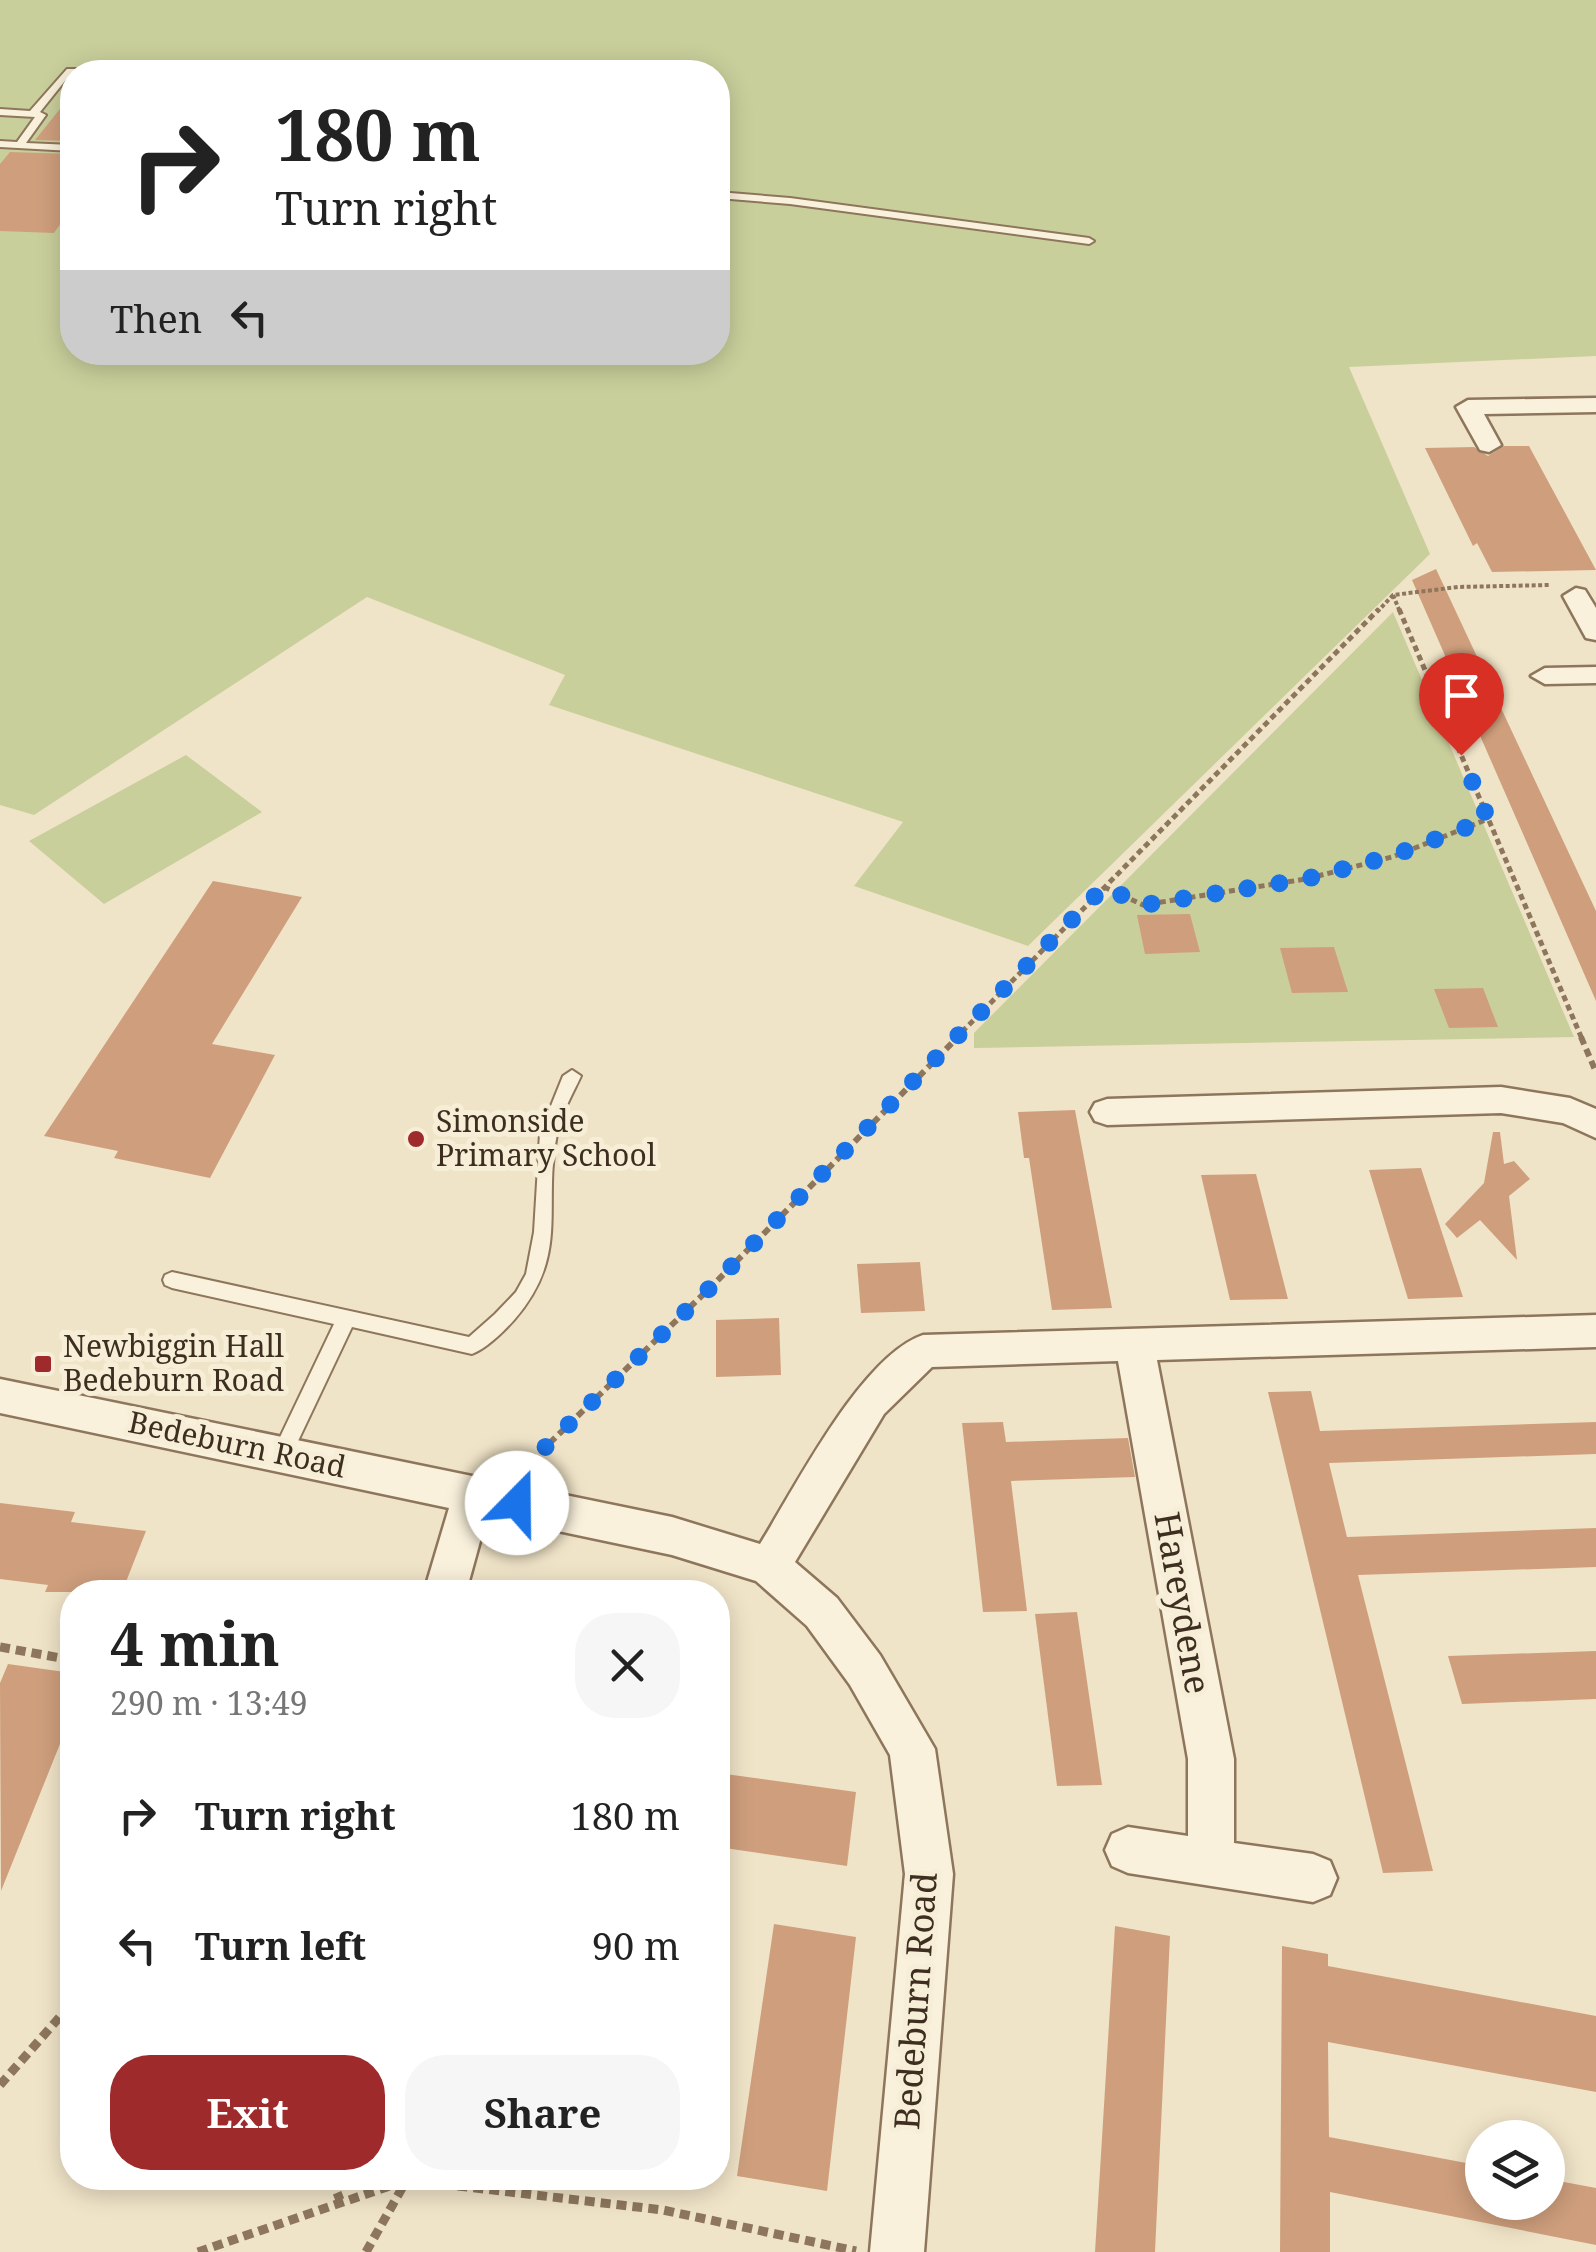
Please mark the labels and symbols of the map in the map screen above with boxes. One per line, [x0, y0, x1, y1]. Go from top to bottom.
pin [1419, 653, 1504, 756]
place label: Simonside Primary School [436, 1100, 656, 1175]
marker: Simonside Primary School [405, 1128, 427, 1150]
place label: Newbiggin Hall Bedeburn Road [63, 1325, 284, 1400]
marker: Newbiggin Hall Bedeburn Road [32, 1353, 54, 1375]
street label: Bedeburn Road [125, 1400, 350, 1487]
position arrow [465, 1451, 569, 1555]
street label: Hareydene [1144, 1508, 1223, 1697]
street label: Bedeburn Road [882, 1871, 947, 2131]

